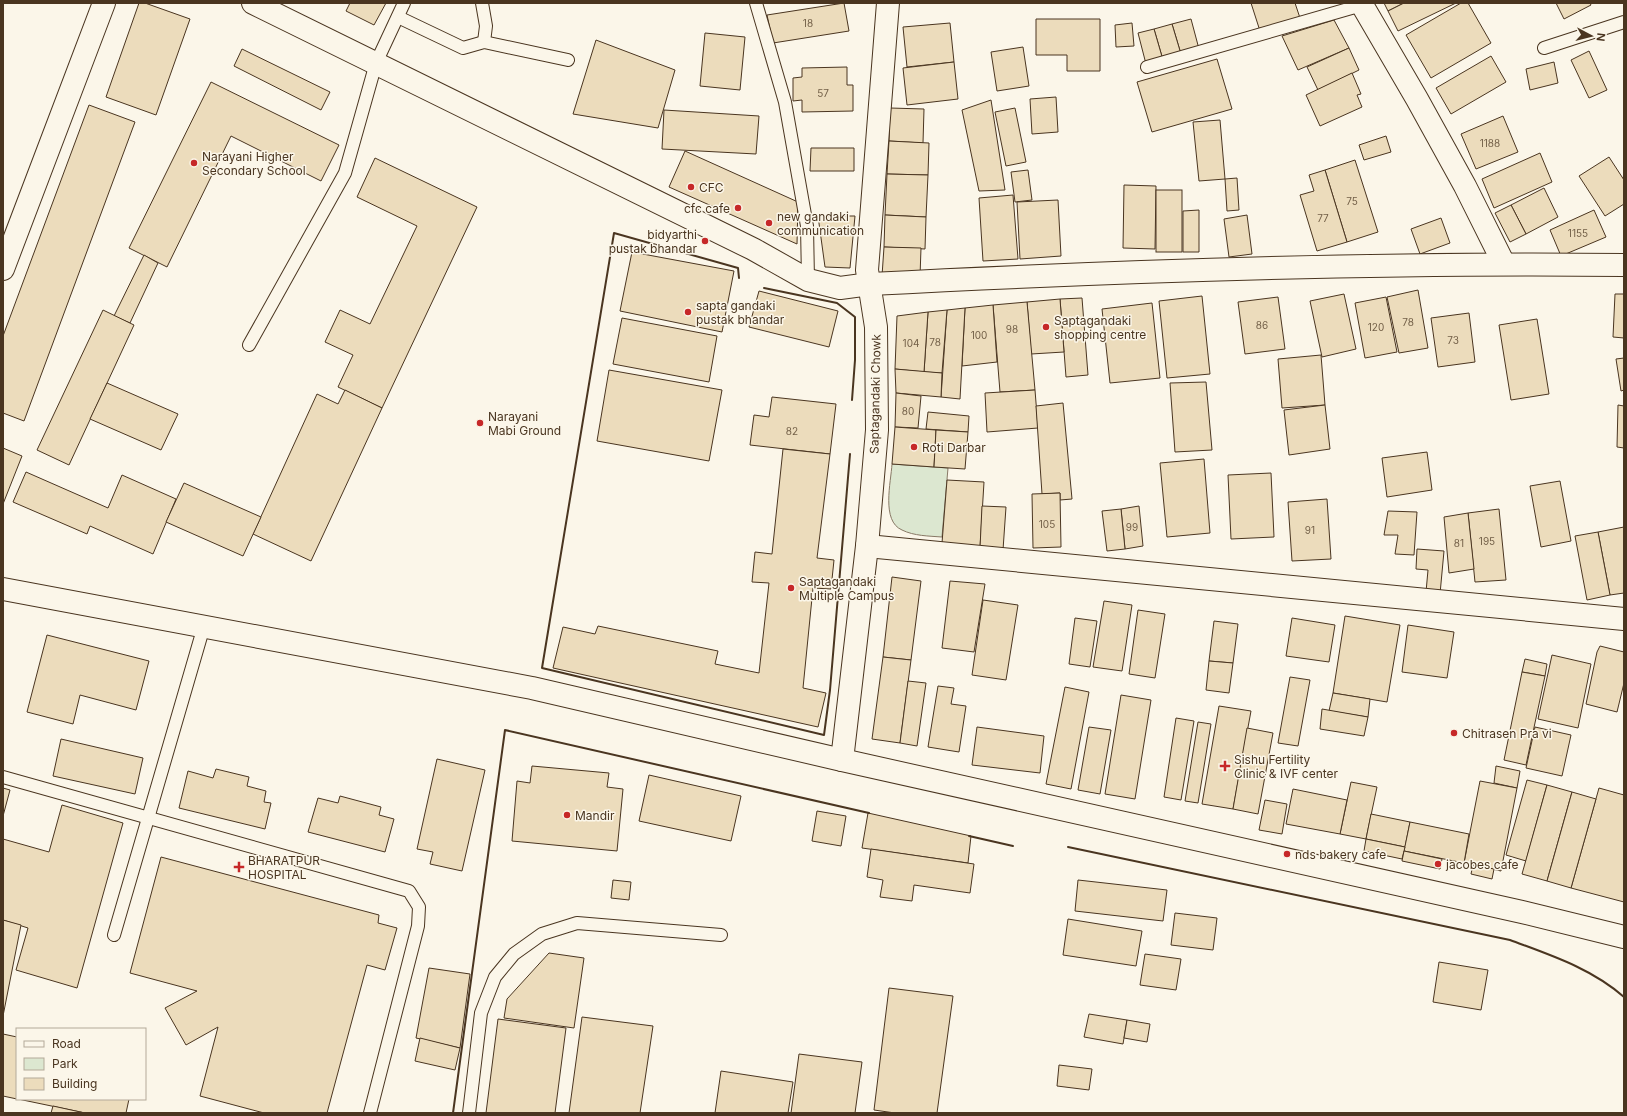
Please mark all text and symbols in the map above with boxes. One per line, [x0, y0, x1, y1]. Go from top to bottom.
north arrow [1571, 16, 1611, 56]
house number: 18 [803, 17, 813, 29]
text: N [1593, 32, 1608, 42]
house number: 57 [817, 87, 829, 99]
house number: 1188 [1480, 137, 1500, 149]
place label: Narayani Higher Secondary School [202, 149, 306, 178]
marker: Narayani Higher Secondary School [189, 158, 199, 168]
place label: CFC [699, 180, 724, 195]
marker: CFC [686, 182, 696, 192]
house number: 75 [1346, 195, 1358, 207]
place label: cfc cafe [684, 201, 730, 216]
marker: cfc cafe [733, 203, 743, 213]
place label: new gandaki communication [777, 209, 864, 238]
house number: 77 [1317, 212, 1329, 224]
marker: new gandaki communication [764, 218, 774, 228]
place label: bidyarthi pustak bhandar [609, 227, 697, 256]
house number: 1155 [1568, 227, 1588, 239]
marker: bidyarthi pustak bhandar [700, 236, 710, 246]
place label: sapta gandaki pustak bhandar [696, 298, 785, 327]
marker: sapta gandaki pustak bhandar [683, 307, 693, 317]
place label: Saptagandaki shopping centre [1054, 313, 1146, 342]
house number: 78 [1402, 316, 1414, 328]
house number: 86 [1256, 319, 1268, 331]
house number: 120 [1368, 321, 1384, 333]
marker: Saptagandaki shopping centre [1041, 322, 1051, 332]
house number: 98 [1006, 323, 1018, 335]
house number: 100 [971, 329, 987, 341]
street label: Saptagandaki Chowk [866, 334, 884, 454]
house number: 73 [1447, 334, 1459, 346]
house number: 78 [929, 336, 941, 348]
house number: 104 [903, 337, 919, 349]
house number: 80 [902, 405, 914, 417]
place label: Narayani Mabi Ground [488, 409, 561, 438]
marker: Narayani Mabi Ground [475, 418, 485, 428]
house number: 82 [786, 425, 798, 437]
place label: Roti Darbar [922, 440, 986, 455]
marker: Roti Darbar [909, 442, 919, 452]
house number: 105 [1039, 518, 1055, 530]
house number: 99 [1126, 521, 1138, 533]
house number: 91 [1305, 524, 1315, 536]
house number: 195 [1479, 535, 1495, 547]
house number: 81 [1454, 537, 1464, 549]
place label: Saptagandaki Multiple Campus [799, 574, 894, 603]
marker: Saptagandaki Multiple Campus [786, 583, 796, 593]
place label: Chitrasen Pra vi [1462, 726, 1552, 741]
marker: Chitrasen Pra vi [1449, 728, 1459, 738]
place label: Sishu Fertility Clinic & IVF center [1234, 752, 1339, 781]
marker: Sishu Fertility Clinic & IVF center [1219, 760, 1231, 772]
place label: Mandir [575, 808, 615, 823]
marker: Mandir [562, 810, 572, 820]
place label: nds bakery cafe [1295, 847, 1386, 862]
marker: nds bakery cafe [1282, 849, 1292, 859]
place label: BHARATPUR HOSPITAL [248, 853, 320, 882]
place label: jacobes cafe [1445, 857, 1519, 872]
marker: jacobes cafe [1433, 859, 1443, 869]
marker: BHARATPUR HOSPITAL [233, 861, 245, 873]
legend [16, 1028, 146, 1100]
text: Road [52, 1036, 81, 1051]
text: Park [52, 1056, 78, 1071]
text: Building [52, 1076, 97, 1091]

